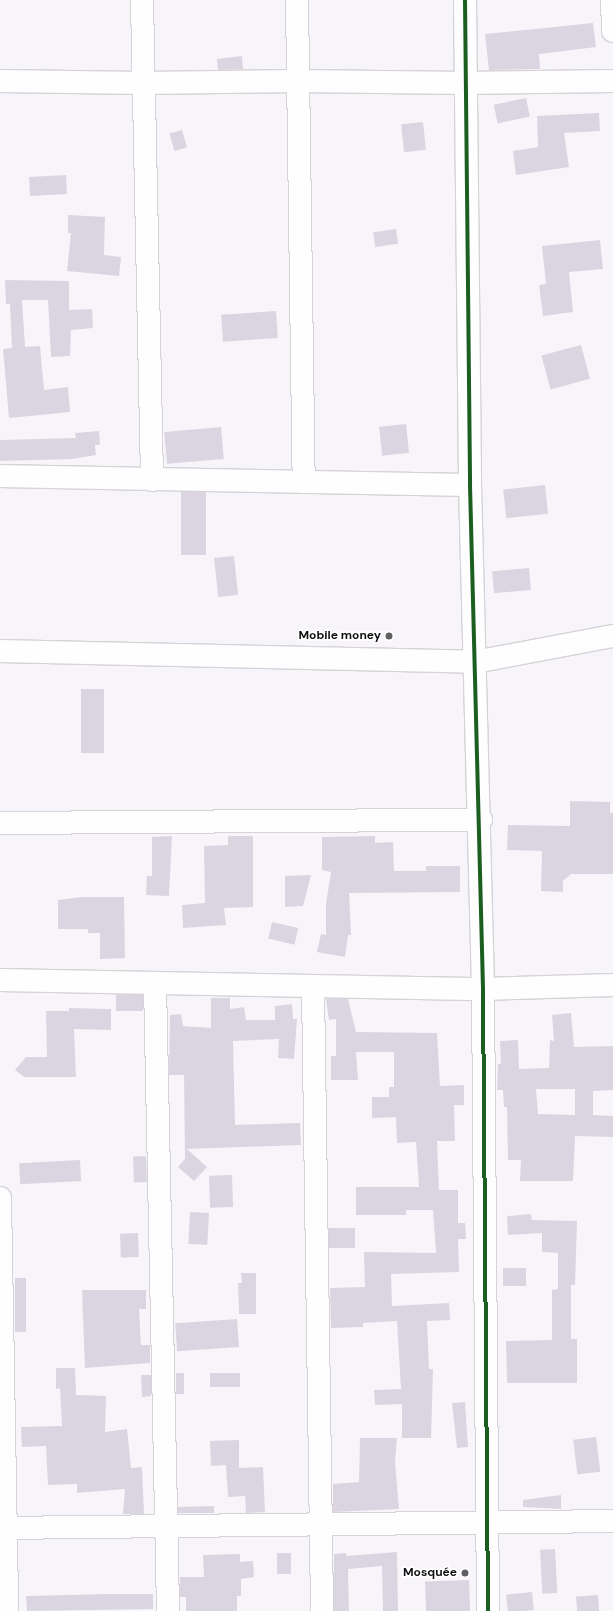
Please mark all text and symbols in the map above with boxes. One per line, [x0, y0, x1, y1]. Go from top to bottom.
place label: Mobile money [298, 629, 381, 643]
marker: Mobile money [384, 631, 394, 641]
place label: Mosquée [403, 1566, 457, 1580]
marker: Mosquée [460, 1568, 470, 1578]

